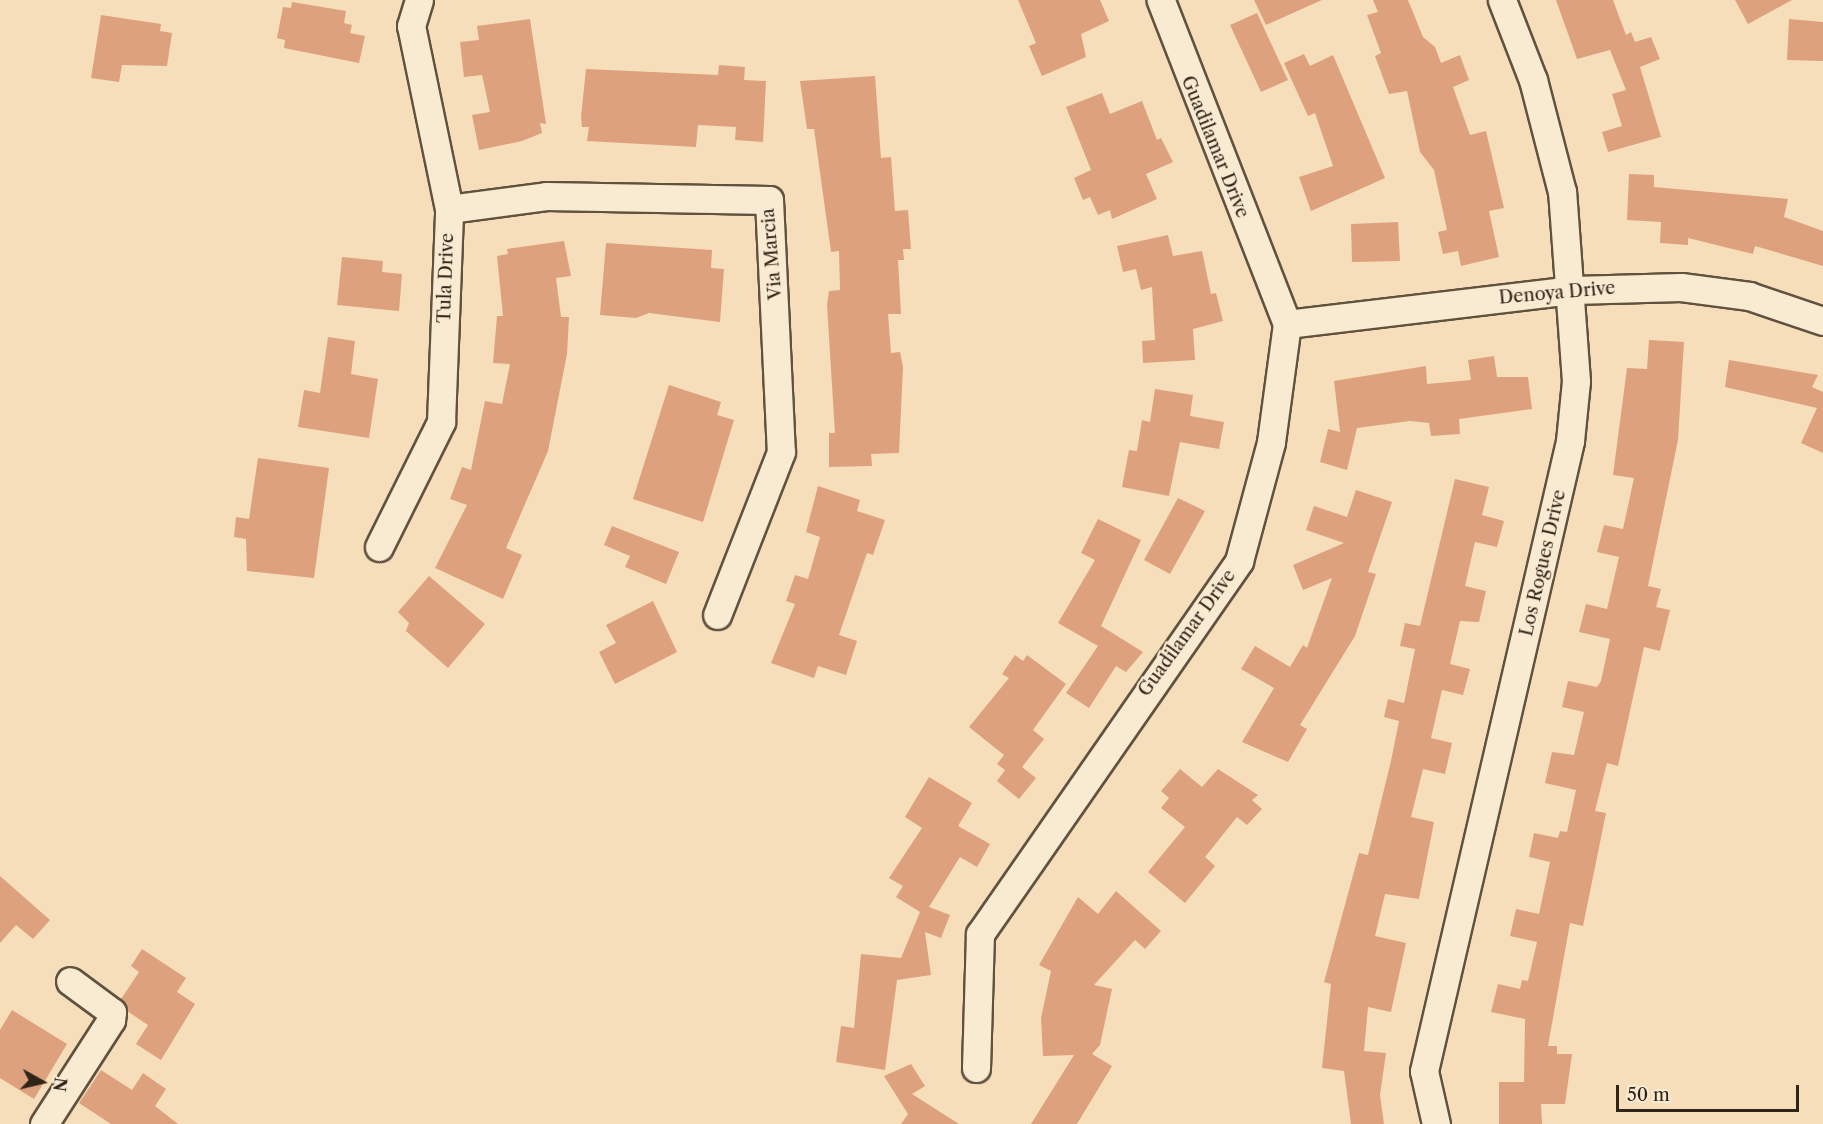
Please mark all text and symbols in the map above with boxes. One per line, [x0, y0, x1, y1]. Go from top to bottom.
street label: Guadilamar Drive [1177, 73, 1253, 221]
street label: Via Marcia [757, 207, 787, 301]
street label: Tula Drive [434, 232, 458, 324]
street label: Denoya Drive [1498, 277, 1616, 309]
street label: Los Rogues Drive [1516, 488, 1570, 638]
street label: Guadilamar Drive [1134, 565, 1240, 701]
north arrow [12, 1052, 72, 1112]
scale bar [1619, 1073, 1802, 1111]
text: N [49, 1076, 71, 1093]
text: 50 m [1627, 1084, 1670, 1106]

